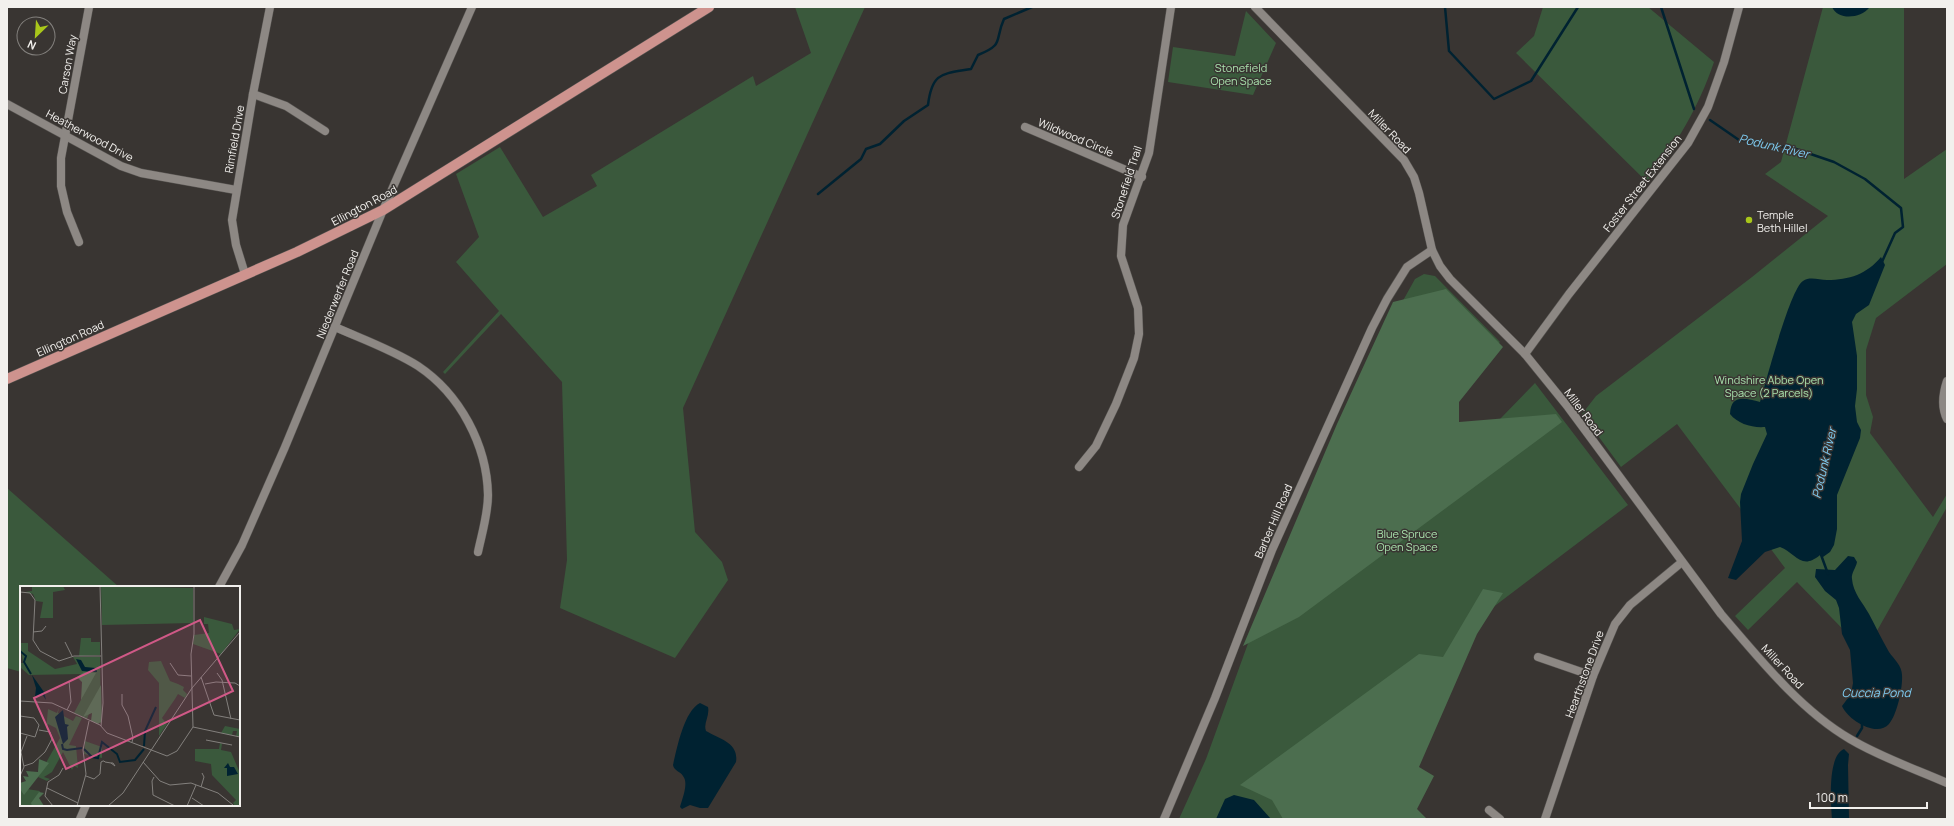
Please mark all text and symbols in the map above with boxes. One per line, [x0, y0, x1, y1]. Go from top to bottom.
north arrow [16, 16, 56, 56]
street label: Carson Way [54, 33, 80, 95]
text: N [25, 37, 38, 54]
park label: Stonefield Open Space [1210, 60, 1272, 88]
street label: Rimfield Drive [221, 103, 247, 174]
street label: Heatherwood Drive [44, 106, 137, 165]
street label: Miller Road [1365, 106, 1415, 156]
street label: Wildwood Circle [1036, 114, 1117, 160]
water label: Podunk River [1737, 130, 1812, 163]
street label: Foster Street Extension [1599, 131, 1685, 235]
street label: Stonefield Trail [1107, 144, 1145, 220]
street label: Ellington Road [328, 181, 400, 229]
place label: Temple Beth Hillel [1757, 207, 1808, 235]
marker: Temple Beth Hillel [1744, 215, 1754, 225]
street label: Niederwerfer Road [312, 247, 362, 341]
street label: Ellington Road [34, 316, 106, 360]
park label: Windshire Abbe Open Space (2 Parcels) [1715, 372, 1823, 400]
street label: Miller Road [1561, 385, 1607, 439]
water label: Podunk River [1808, 425, 1841, 500]
street label: Barber Hill Road [1251, 482, 1295, 560]
park label: Blue Spruce Open Space [1376, 526, 1438, 554]
inset map [20, 586, 240, 806]
street label: Hearthstone Drive [1561, 628, 1607, 720]
street label: Miller Road [1759, 641, 1807, 691]
water label: Cuccia Pond [1841, 684, 1912, 701]
scale bar [1810, 784, 1927, 810]
text: 100 m [1816, 789, 1848, 806]

